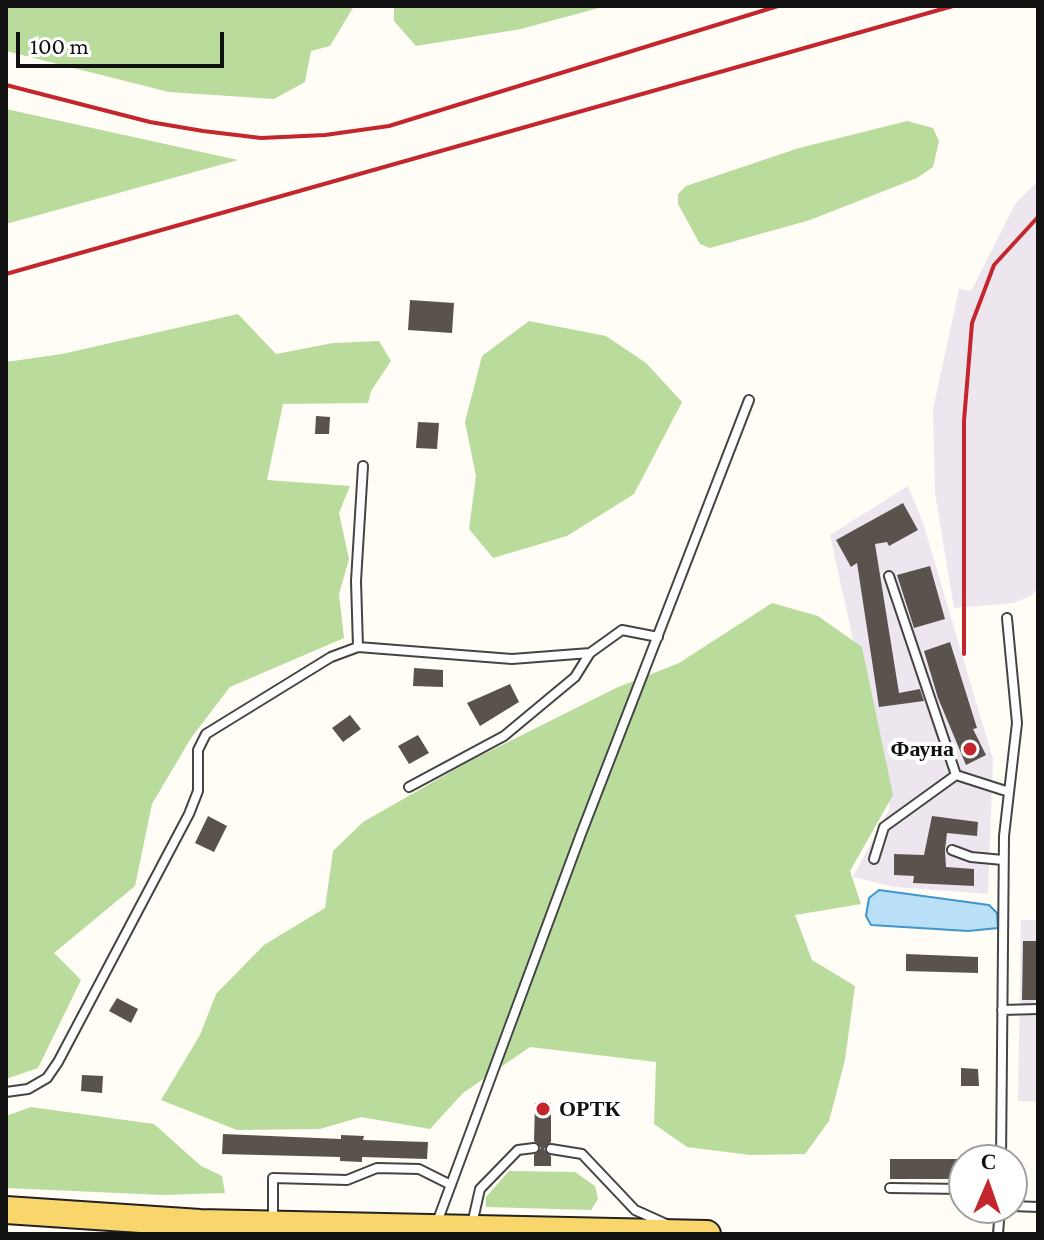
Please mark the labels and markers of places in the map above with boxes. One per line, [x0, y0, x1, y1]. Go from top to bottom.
place label: Фауна [891, 736, 954, 762]
marker: Фауна [961, 740, 979, 758]
place label: ОРТК [559, 1096, 620, 1122]
marker: ОРТК [534, 1100, 552, 1118]

